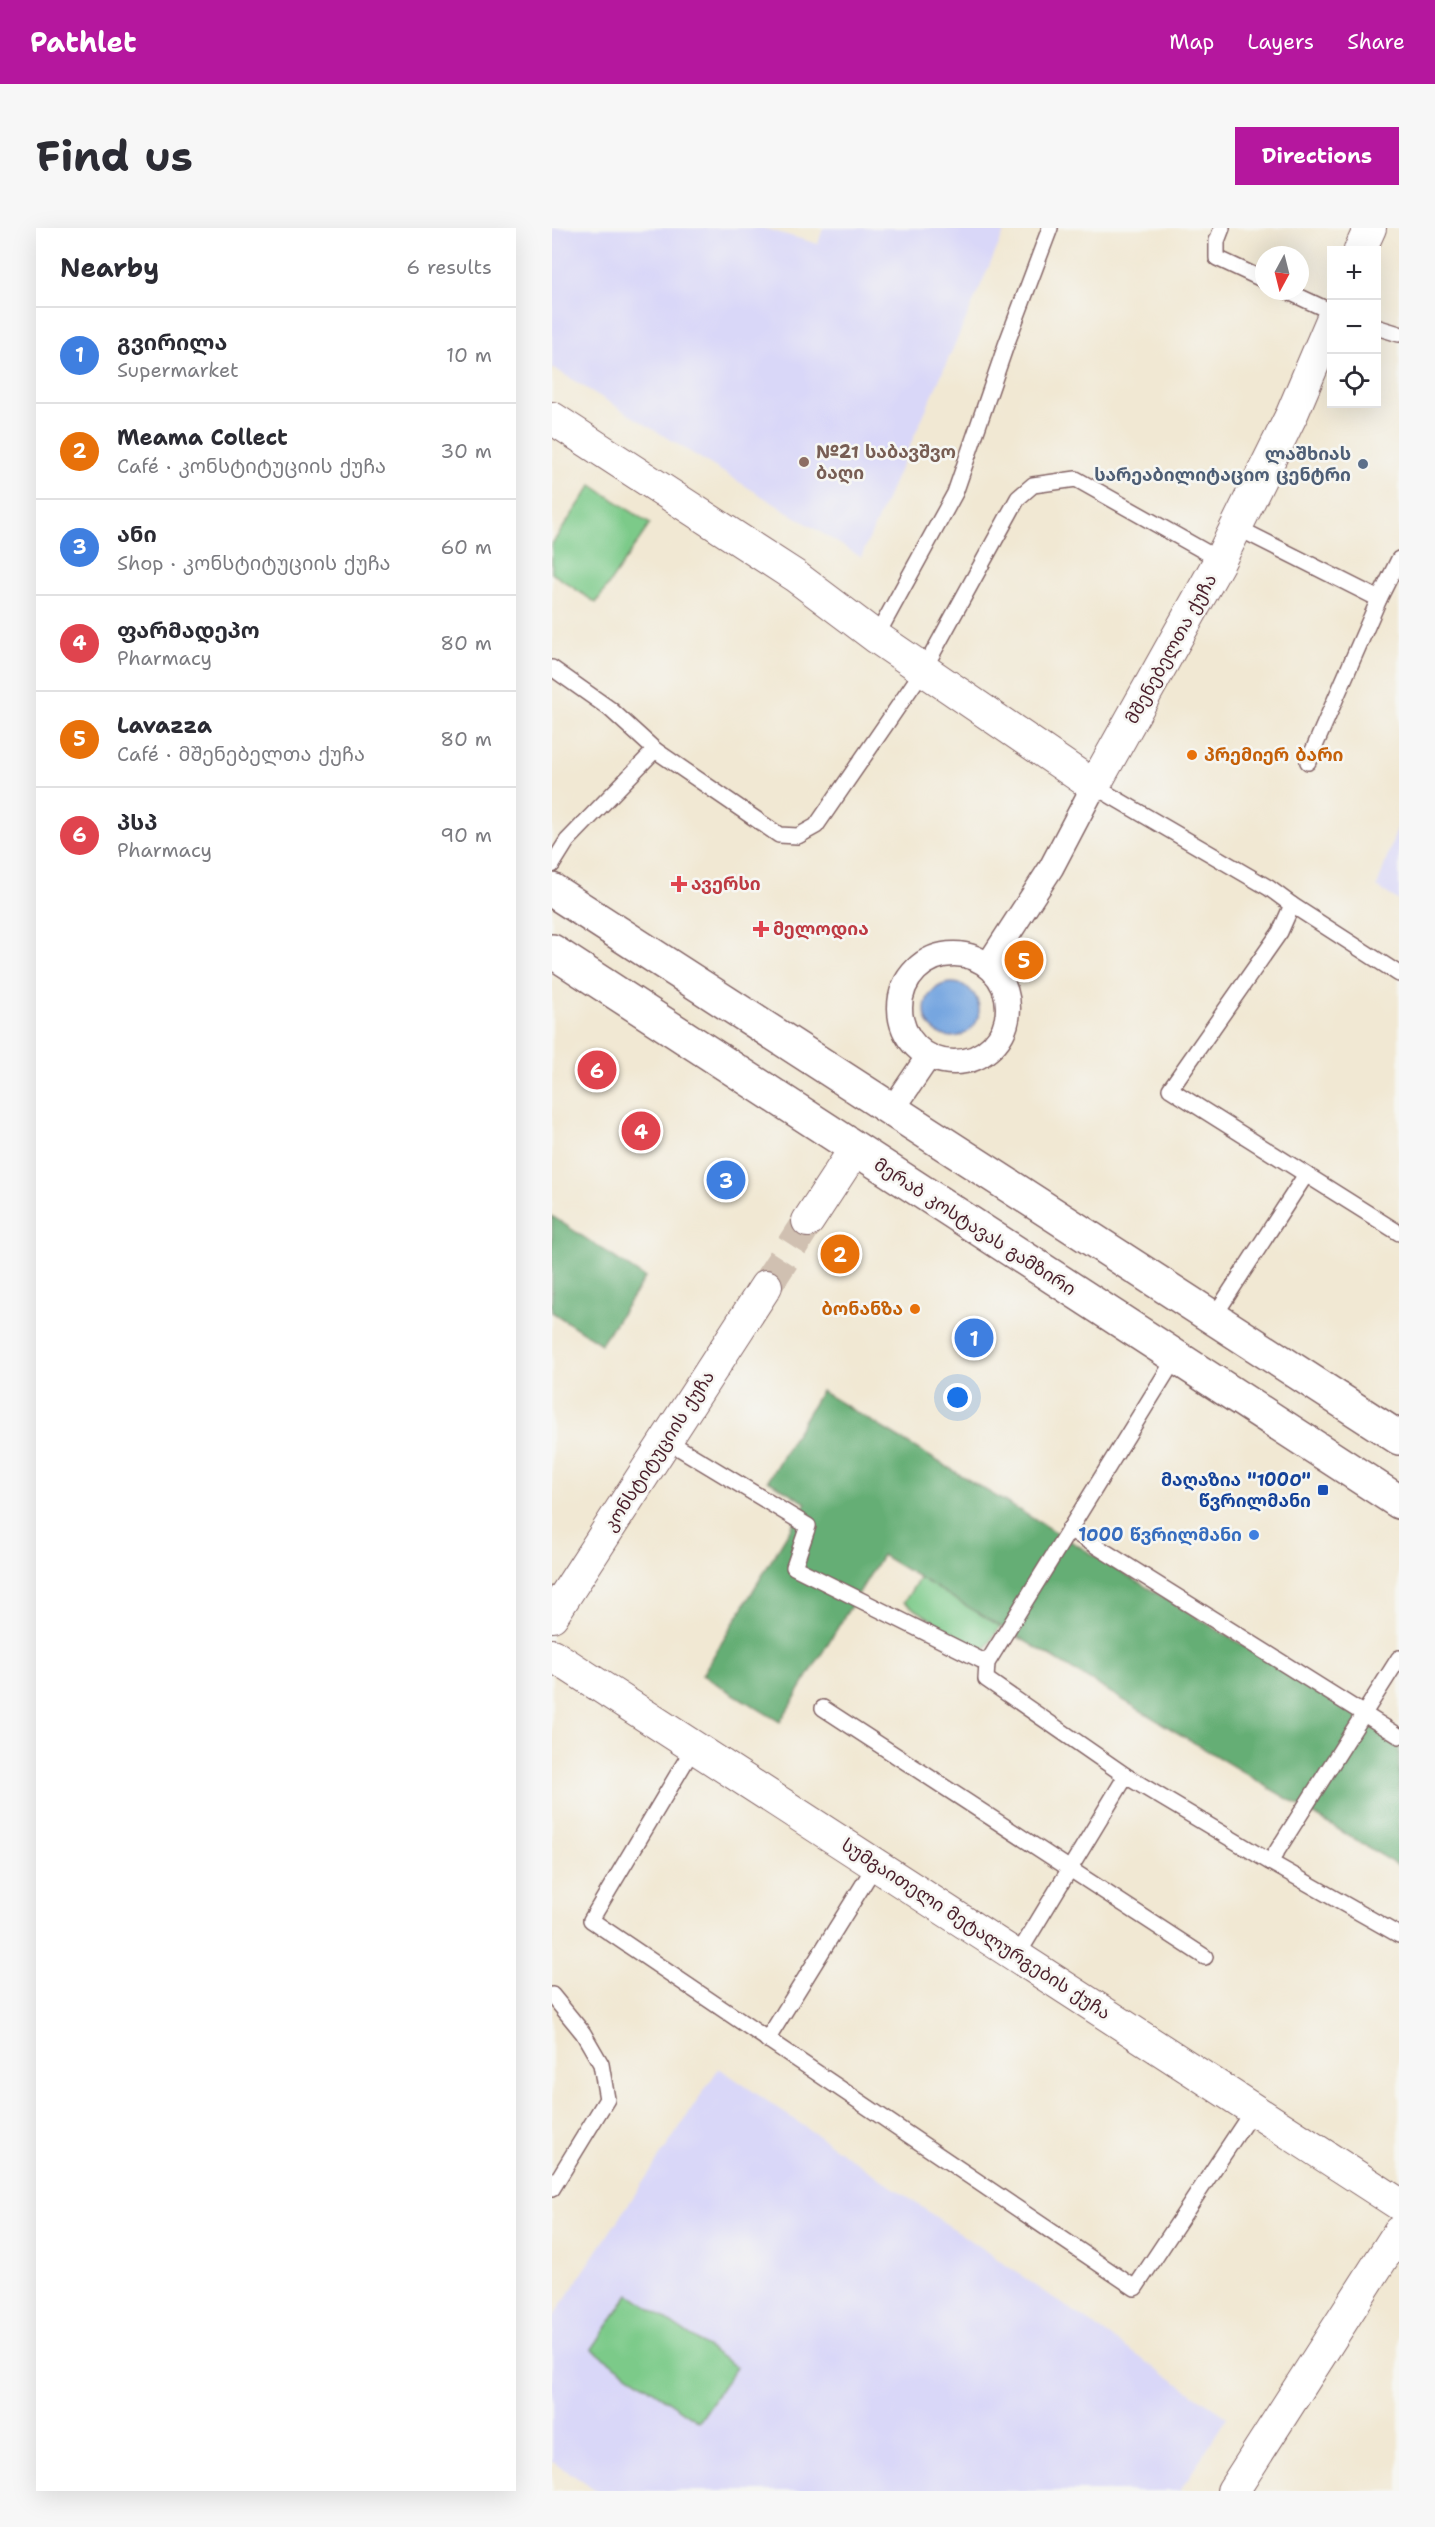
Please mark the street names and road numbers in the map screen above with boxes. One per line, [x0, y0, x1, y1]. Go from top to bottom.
street label: მშენებელთა ქუჩა [1120, 570, 1222, 728]
street label: მერაბ კოსტავას გამზირი [870, 1153, 1080, 1301]
street label: კონსტიტუციის ქუჩა [598, 1366, 720, 1536]
street label: სუმგაითელი მეტალურგების ქუჩა [837, 1833, 1115, 2025]

